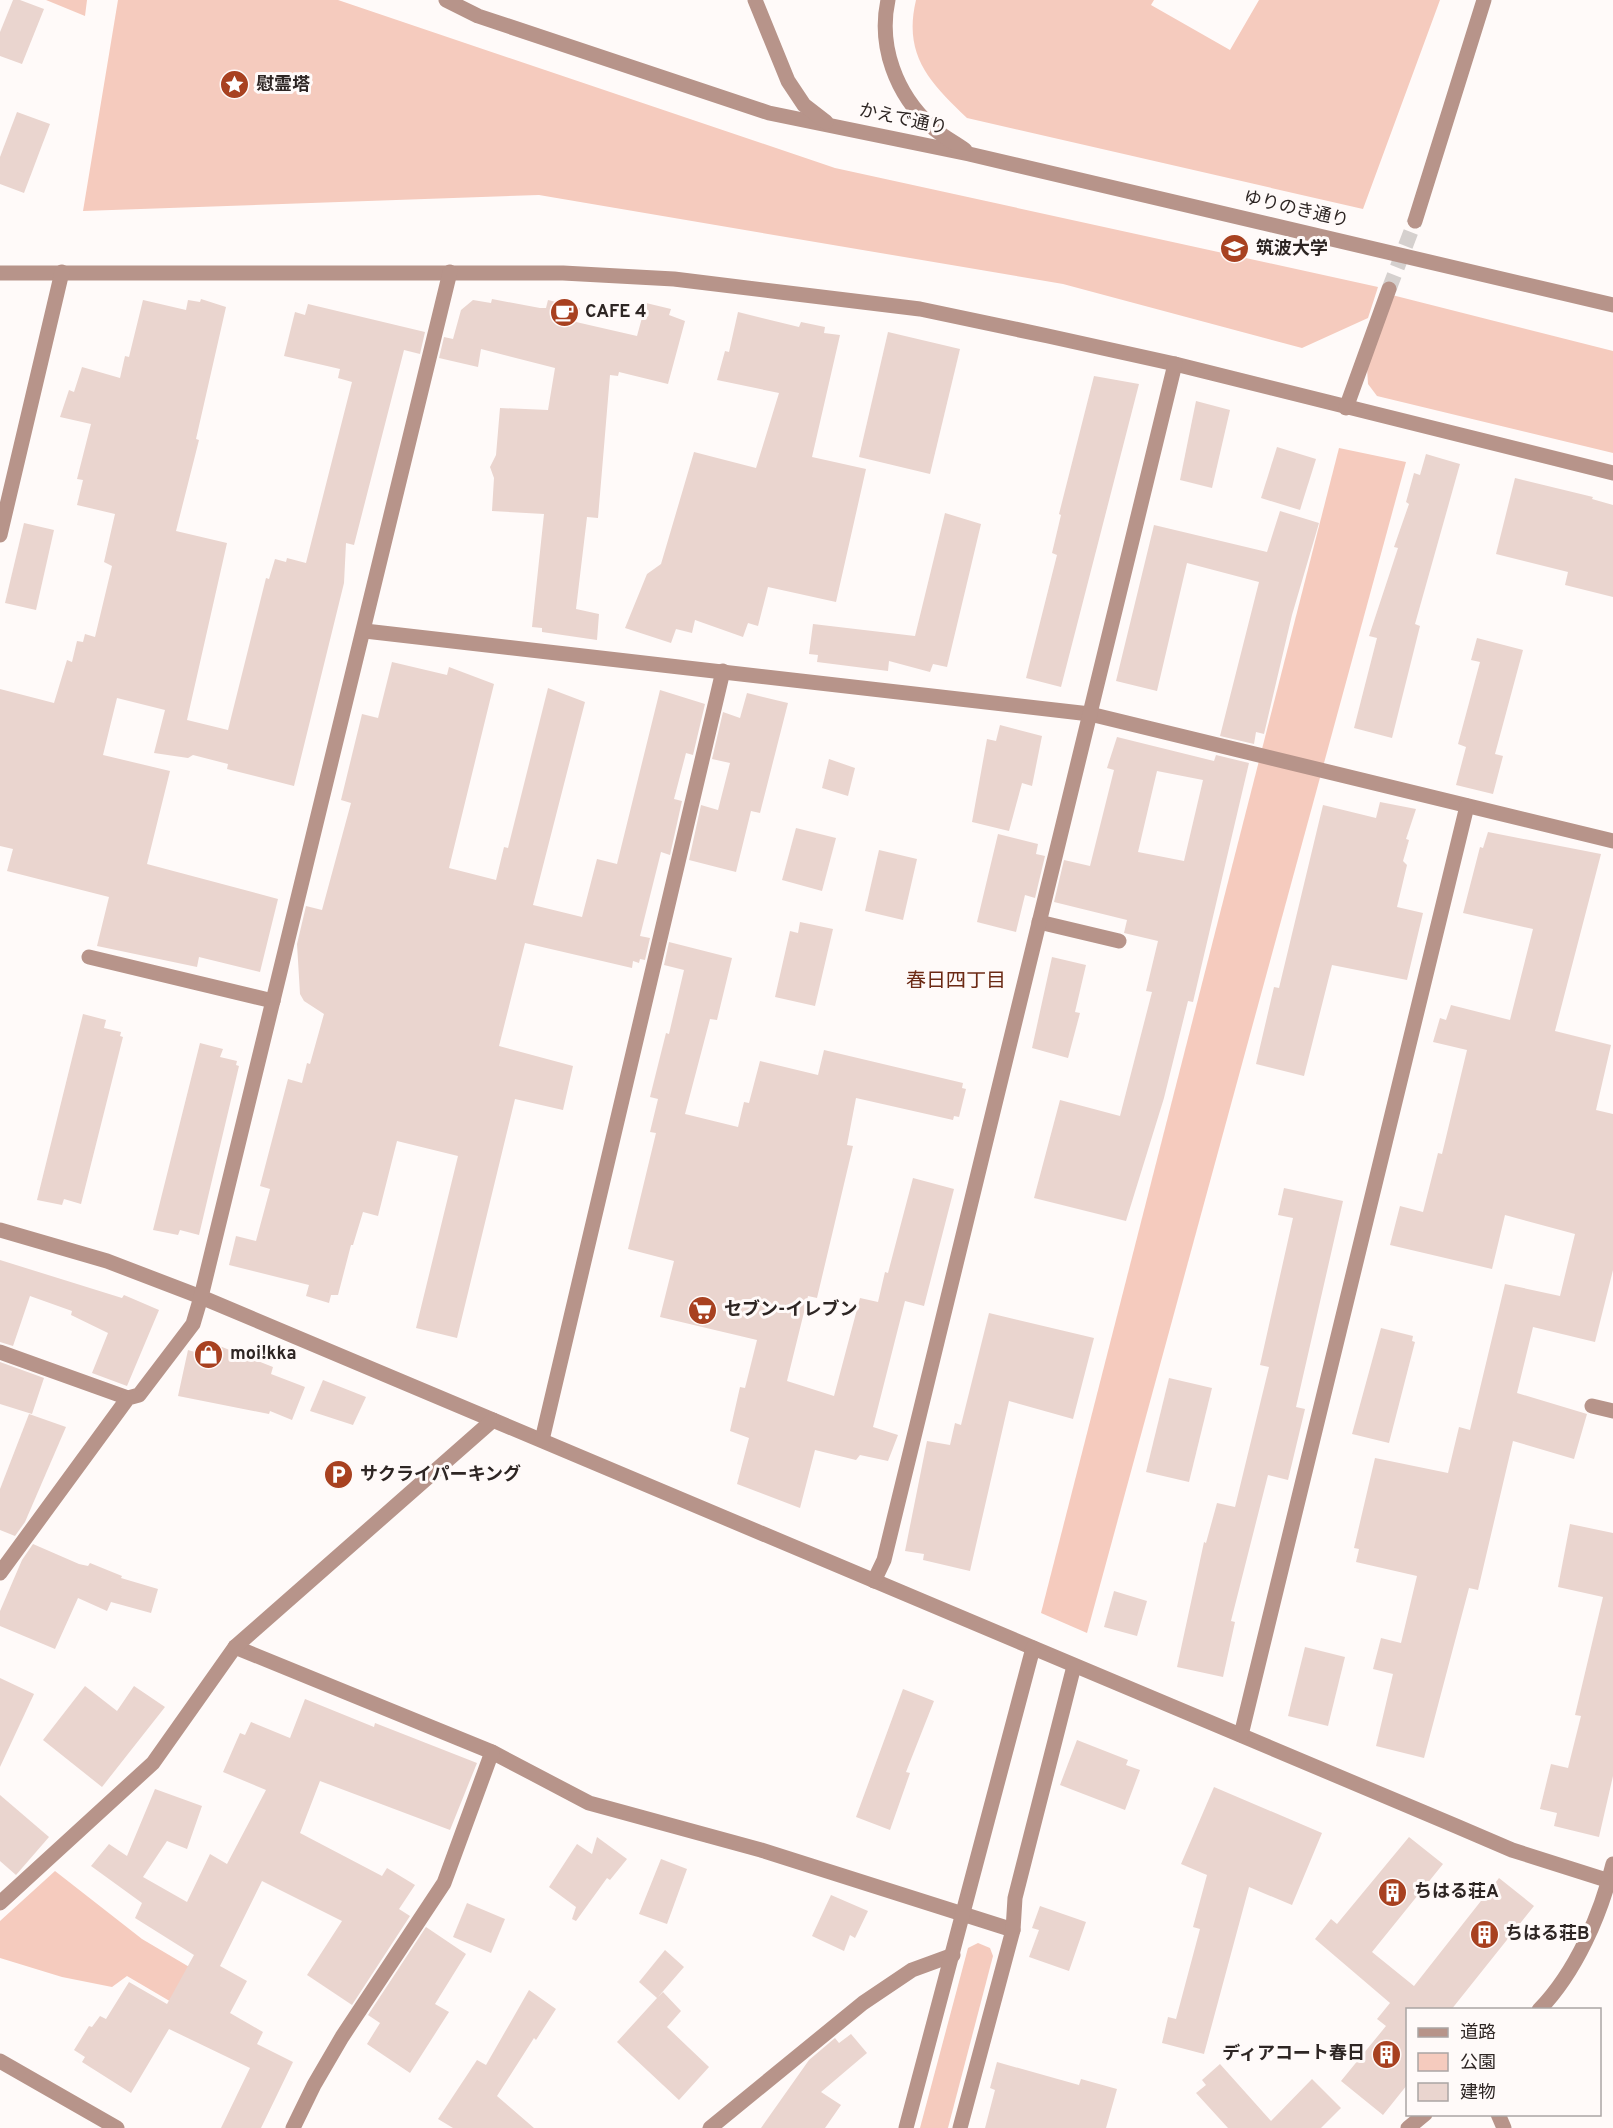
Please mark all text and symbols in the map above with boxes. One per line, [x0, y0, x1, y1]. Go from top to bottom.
place icon: 慰霊塔 [219, 69, 251, 101]
place label: 慰霊塔 [256, 74, 310, 97]
street label: かえで通り [857, 99, 949, 141]
street label: ゆりのき通り [1241, 187, 1351, 233]
school or university icon: 筑波大学 [1219, 233, 1251, 265]
place label: 筑波大学 [1256, 238, 1328, 261]
cafe icon: CAFE 4 [548, 296, 580, 328]
place label: CAFE 4 [585, 301, 647, 324]
district label: 春日四丁目 [906, 969, 1006, 995]
supermarket icon: セブン-イレブン [687, 1294, 719, 1326]
place label: セブン-イレブン [724, 1299, 857, 1322]
shop icon: moi!kka [193, 1338, 225, 1370]
place label: moi!kka [230, 1343, 296, 1366]
parking icon: サクライパーキング [323, 1459, 355, 1491]
place label: サクライパーキング [360, 1464, 521, 1487]
building icon: ちはる荘A [1377, 1876, 1409, 1908]
place label: ちはる荘A [1414, 1881, 1499, 1904]
building icon: ちはる荘B [1468, 1918, 1500, 1950]
place label: ちはる荘B [1505, 1923, 1589, 1946]
legend [1406, 2008, 1601, 2116]
text: 道路 [1460, 2022, 1496, 2045]
building icon: ディアコート春日 [1370, 2038, 1402, 2070]
place label: ディアコート春日 [1222, 2043, 1365, 2066]
text: 公園 [1460, 2052, 1496, 2075]
text: 建物 [1460, 2082, 1496, 2105]

